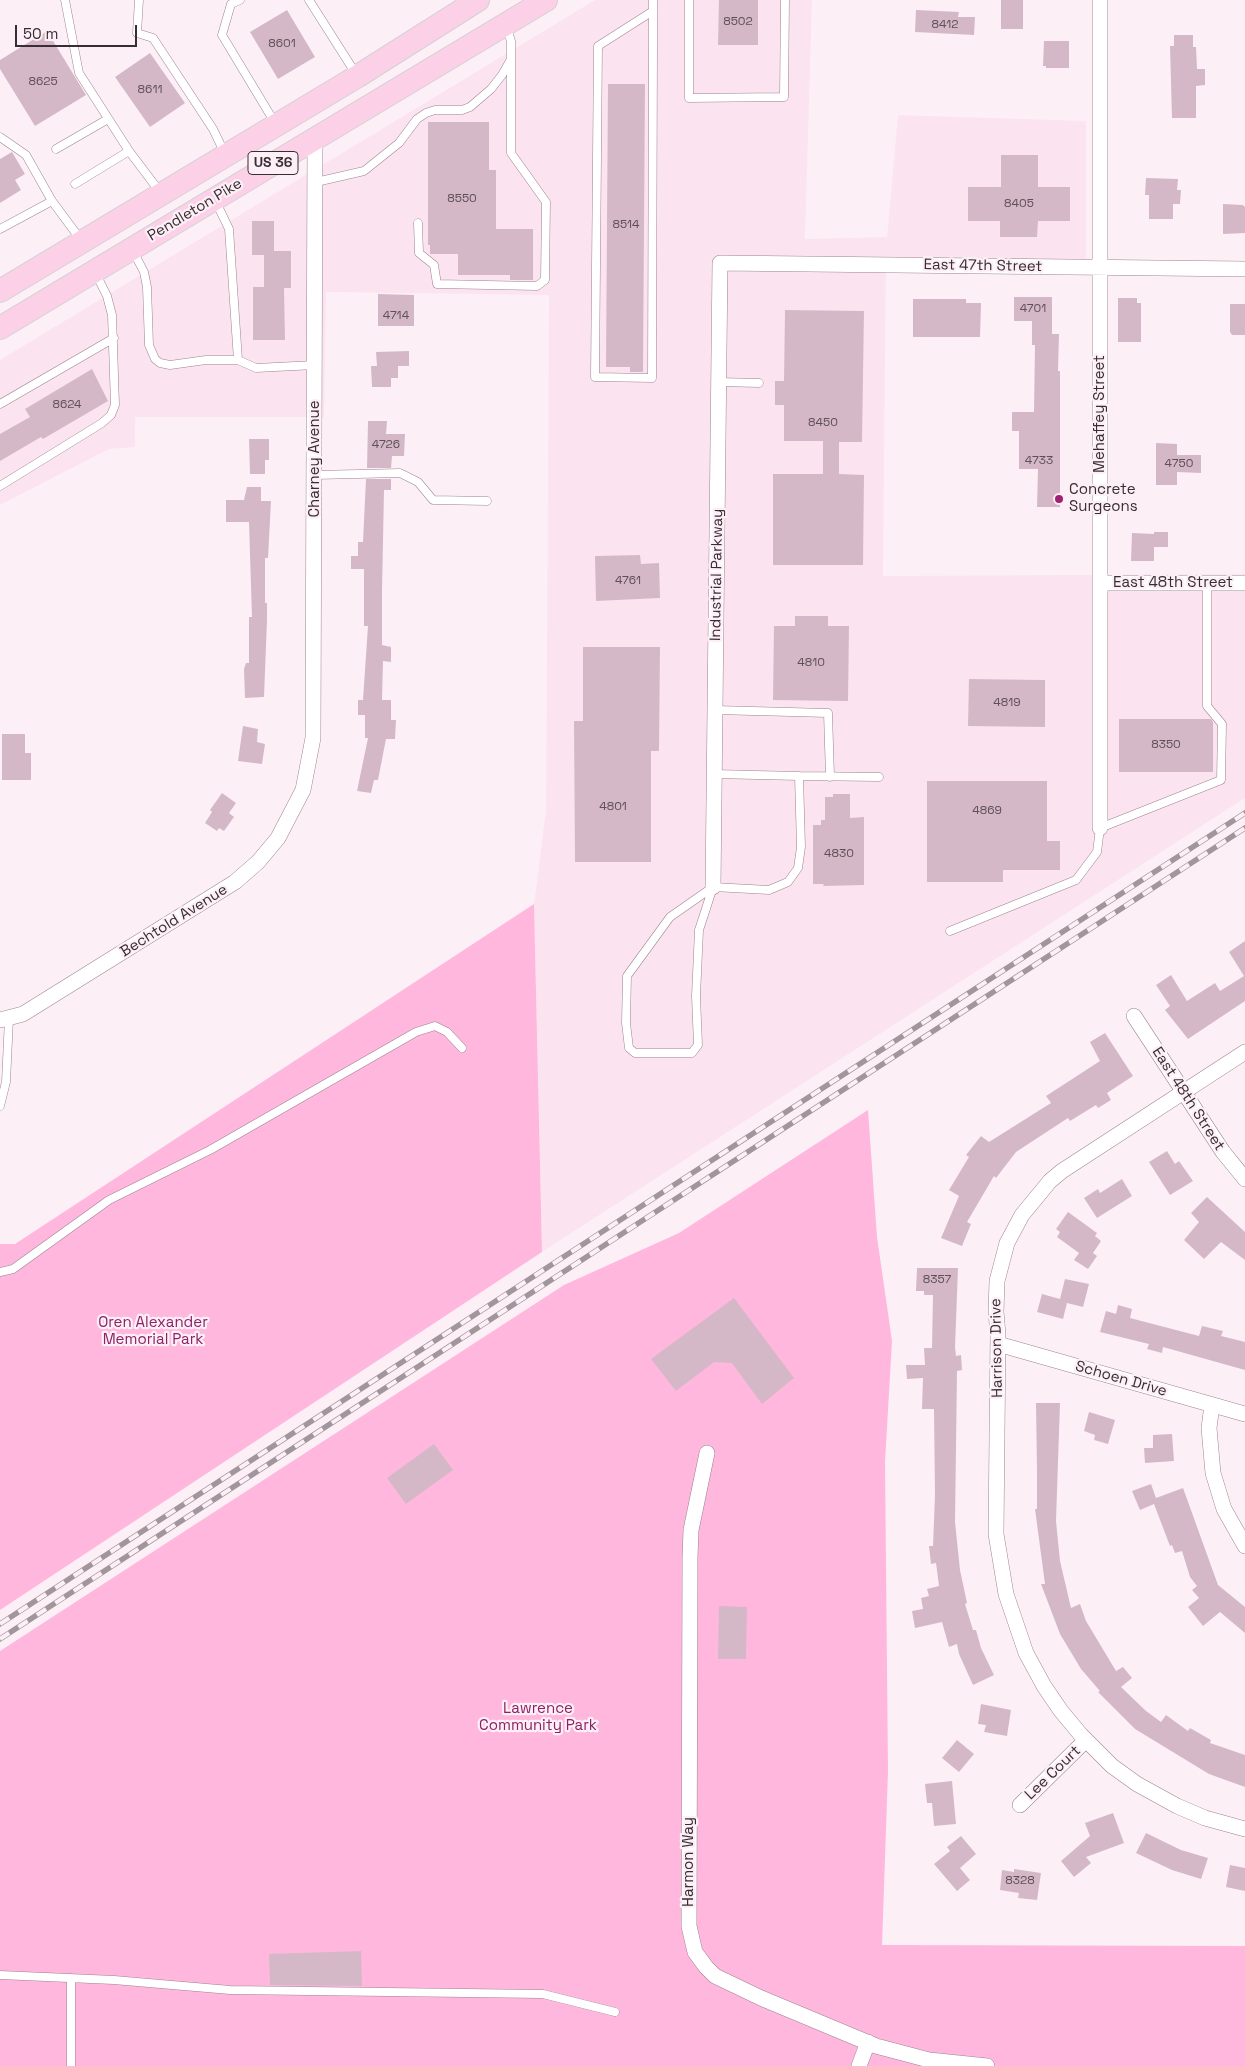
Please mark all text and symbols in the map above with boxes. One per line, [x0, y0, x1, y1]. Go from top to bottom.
scale bar [18, 15, 140, 47]
house number: 8502 [723, 15, 753, 29]
house number: 8412 [932, 18, 958, 32]
text: 50 m [23, 24, 58, 43]
house number: 8601 [268, 37, 296, 51]
house number: 8625 [28, 75, 58, 89]
house number: 8611 [138, 83, 162, 97]
road number: US 36 [248, 152, 298, 174]
street label: Pendleton Pike [145, 175, 245, 245]
house number: 8550 [447, 192, 477, 206]
house number: 8405 [1004, 197, 1034, 211]
house number: 8514 [612, 218, 640, 232]
street label: East 47th Street [924, 256, 1042, 276]
house number: 4701 [1020, 302, 1046, 316]
house number: 4714 [383, 309, 409, 323]
street label: Mehaffey Street [1091, 355, 1109, 473]
house number: 8624 [52, 398, 82, 412]
street label: Charney Avenue [306, 400, 324, 518]
house number: 8450 [808, 416, 838, 430]
house number: 4726 [372, 438, 400, 452]
house number: 4733 [1025, 454, 1053, 468]
house number: 4750 [1165, 457, 1193, 471]
place label: Concrete Surgeons [1069, 481, 1138, 516]
marker: Concrete Surgeons [1053, 493, 1065, 505]
street label: Industrial Parkway [707, 509, 727, 641]
house number: 4761 [615, 574, 641, 588]
street label: East 48th Street [1113, 574, 1233, 592]
house number: 4810 [797, 656, 825, 670]
house number: 4819 [993, 696, 1021, 710]
house number: 8350 [1151, 738, 1181, 752]
house number: 4801 [599, 800, 627, 814]
house number: 4869 [972, 804, 1002, 818]
house number: 4830 [824, 847, 854, 861]
street label: Bechtold Avenue [117, 881, 231, 961]
street label: East 48th Street [1148, 1044, 1228, 1154]
house number: 8357 [923, 1273, 951, 1287]
street label: Harrison Drive [987, 1298, 1007, 1398]
park label: Oren Alexander Memorial Park [98, 1314, 208, 1349]
street label: Schoen Drive [1073, 1357, 1169, 1401]
park label: Lawrence Community Park [479, 1700, 597, 1735]
street label: Lee Court [1021, 1742, 1085, 1804]
street label: Harmon Way [680, 1817, 698, 1907]
house number: 8328 [1005, 1874, 1035, 1888]

